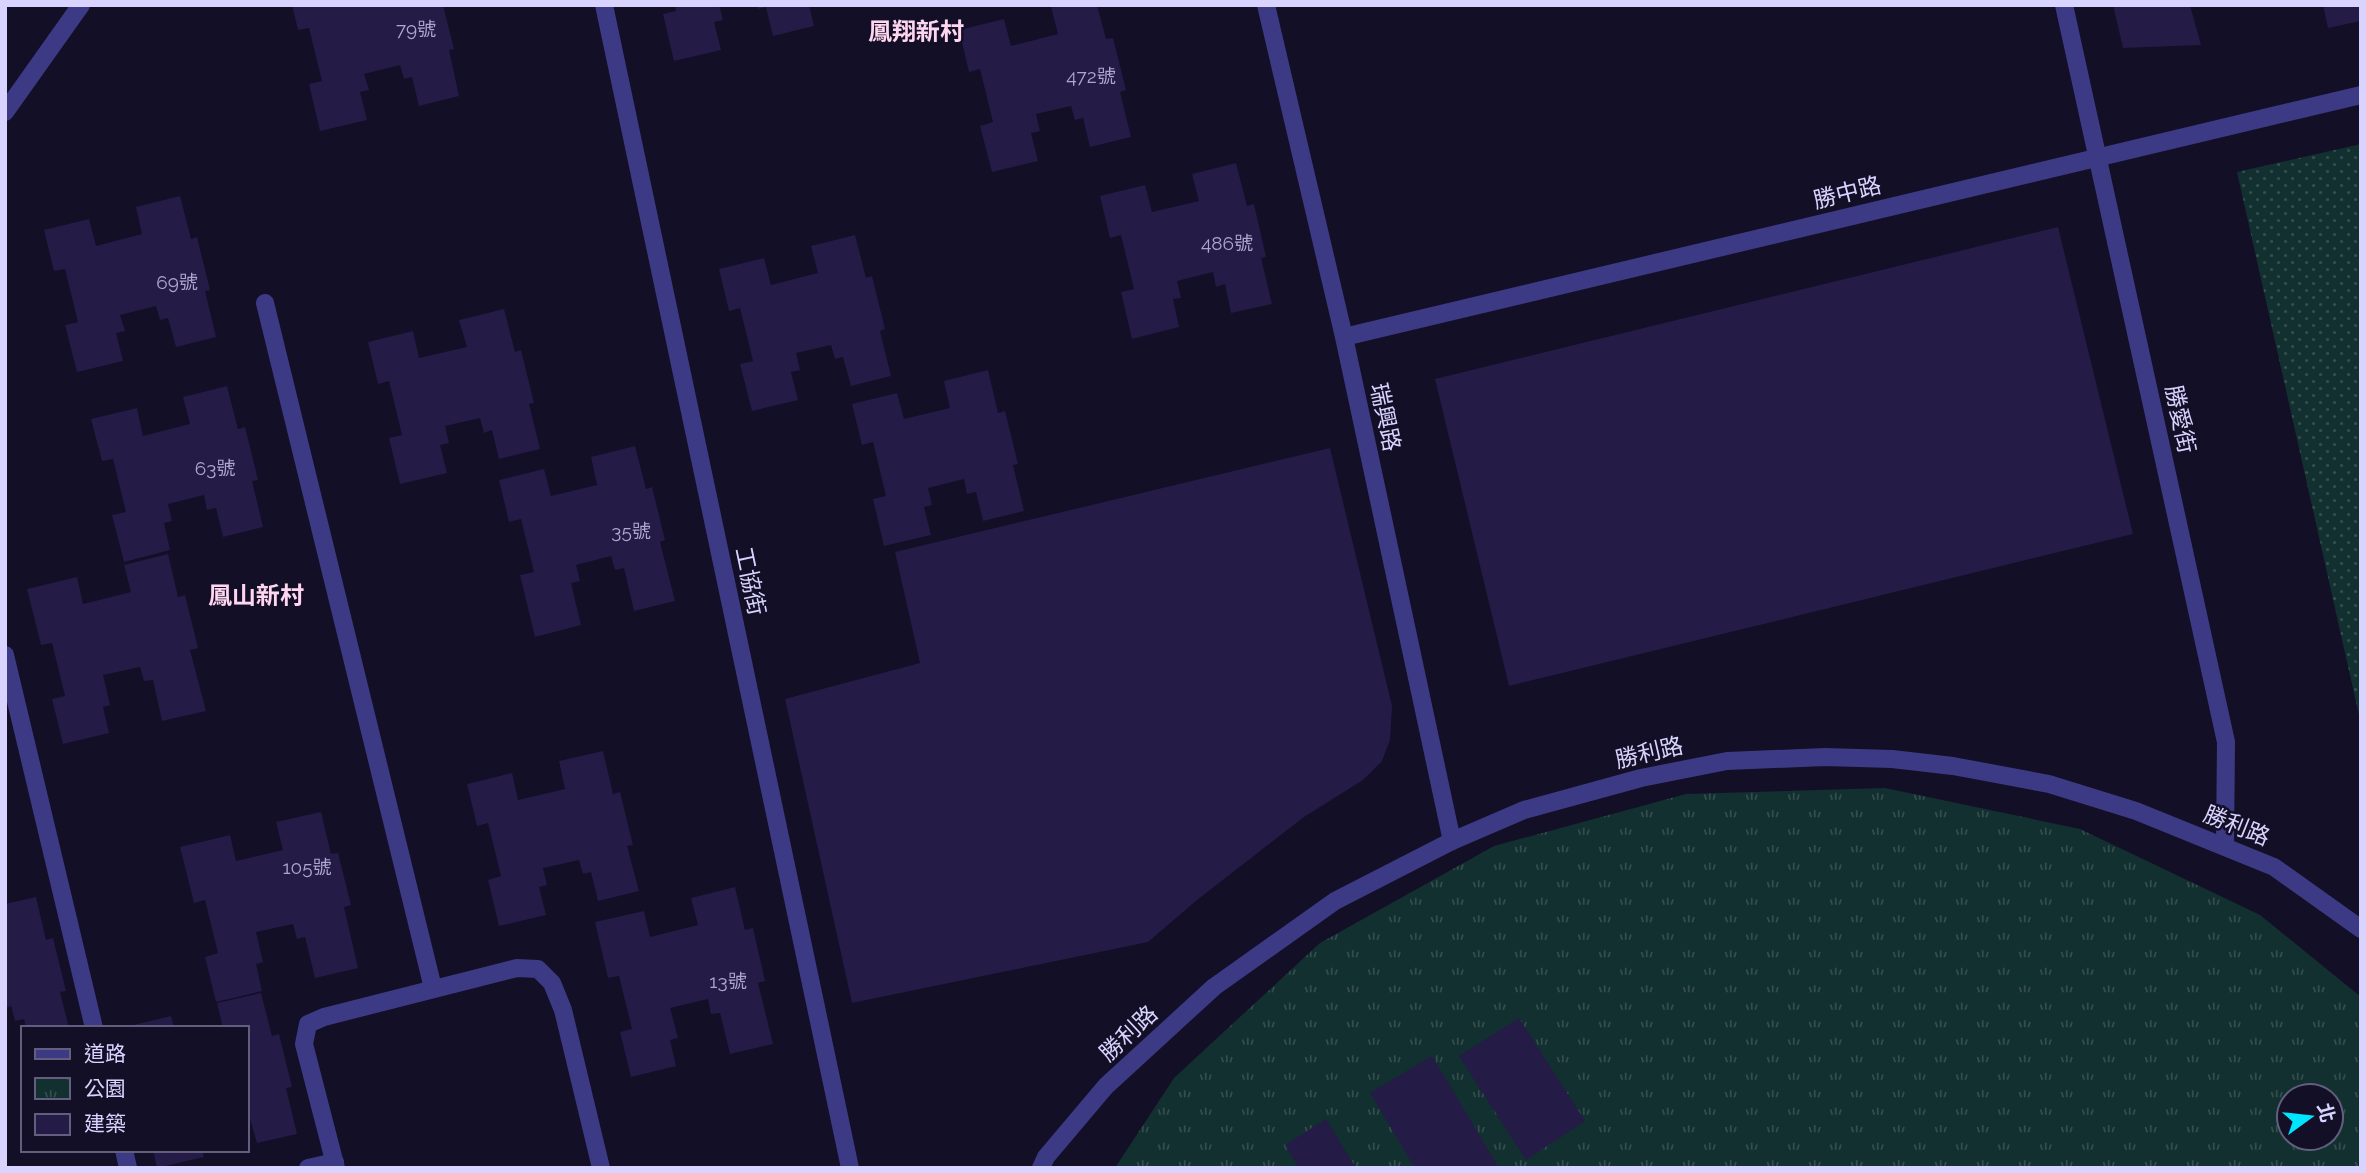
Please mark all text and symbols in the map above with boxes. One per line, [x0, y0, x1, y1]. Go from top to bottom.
district label: 鳳翔新村 [868, 17, 964, 46]
house number: 79號 [396, 18, 436, 40]
house number: 472號 [1066, 65, 1116, 87]
street label: 勝中路 [1810, 171, 1884, 213]
house number: 486號 [1201, 232, 1253, 254]
house number: 69號 [156, 271, 198, 293]
street label: 瑞興路 [1366, 380, 1406, 454]
street label: 勝愛街 [2161, 382, 2201, 456]
house number: 63號 [195, 457, 235, 479]
house number: 35號 [611, 520, 651, 542]
street label: 工協街 [731, 544, 771, 618]
district label: 鳳山新村 [208, 581, 304, 610]
street label: 勝利路 [1612, 731, 1686, 773]
street label: 勝利路 [2200, 800, 2274, 850]
house number: 105號 [282, 856, 332, 878]
house number: 13號 [709, 970, 747, 992]
street label: 勝利路 [1094, 1000, 1162, 1066]
legend [21, 1026, 248, 1152]
text: 道路 [84, 1041, 126, 1066]
text: 公園 [84, 1076, 126, 1101]
north arrow [2275, 1082, 2345, 1152]
text: 北 [2313, 1101, 2340, 1125]
text: 建築 [84, 1111, 126, 1136]

